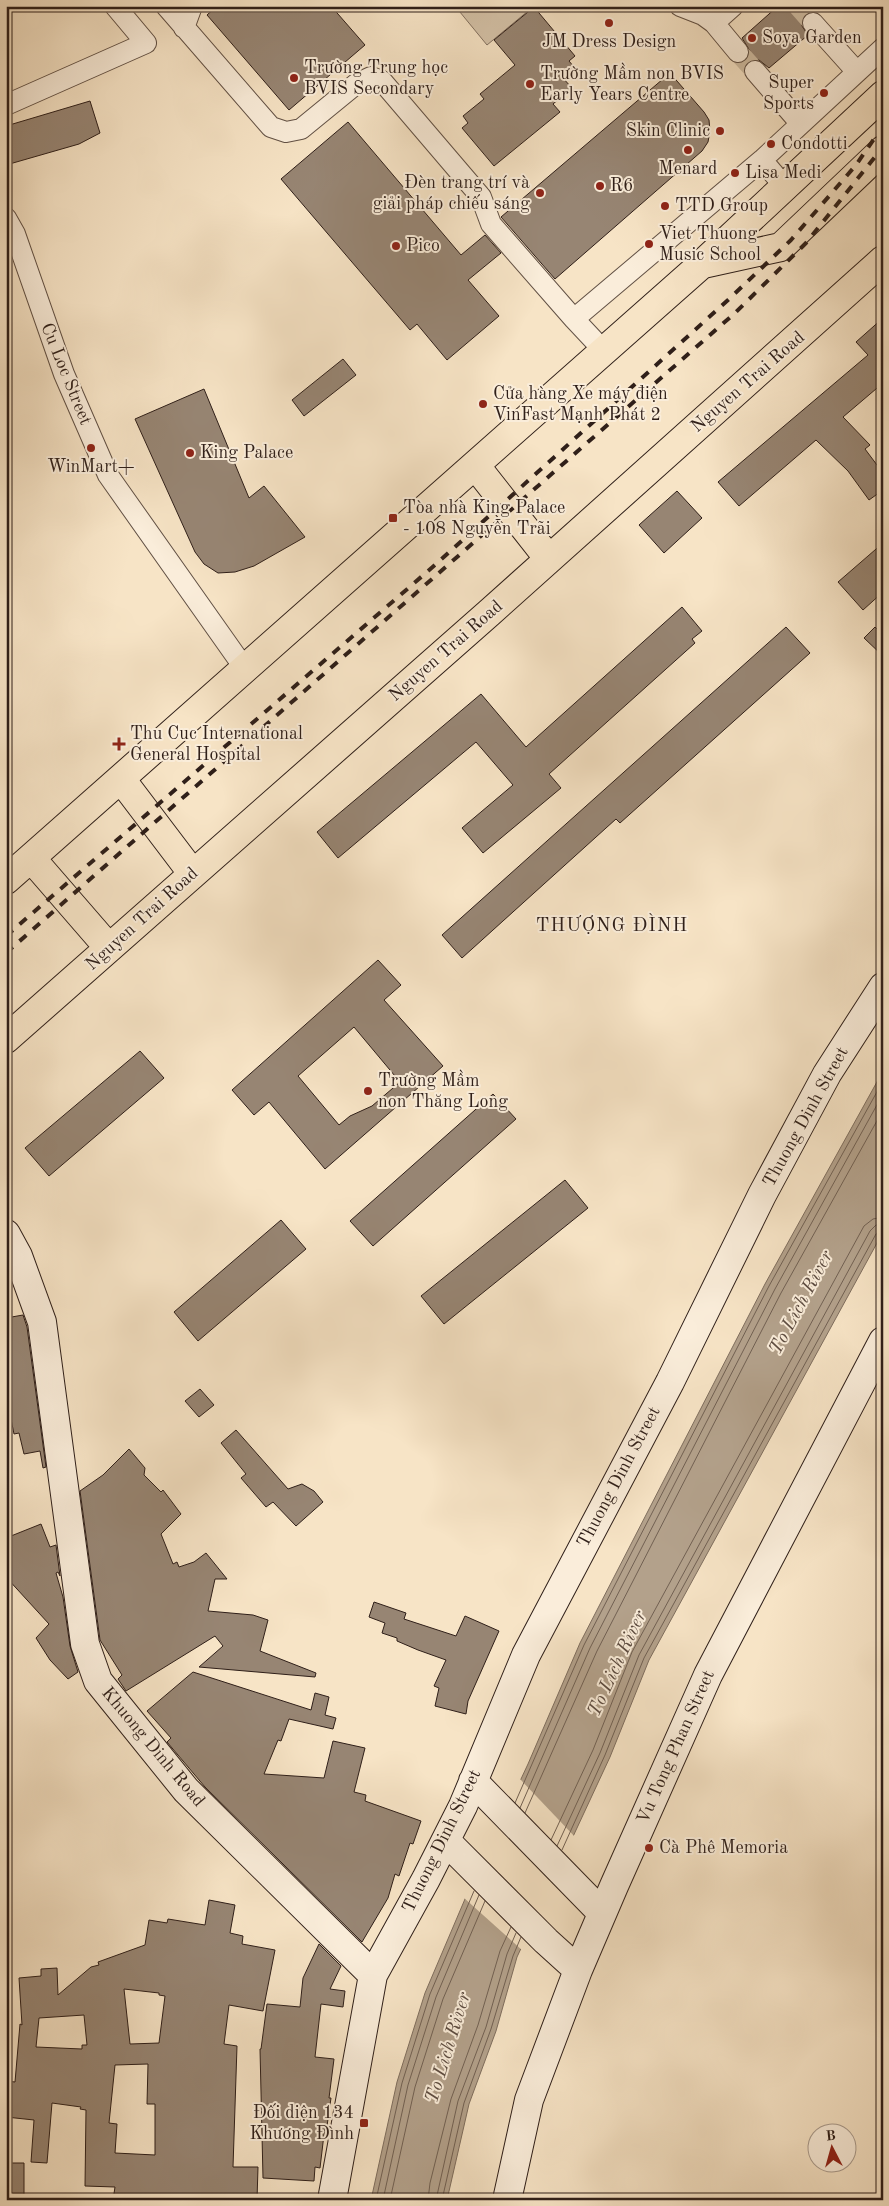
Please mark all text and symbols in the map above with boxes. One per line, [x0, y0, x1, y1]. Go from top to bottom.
marker: JM Dress Design [603, 17, 615, 29]
place label: Soya Garden [762, 29, 862, 47]
marker: Soya Garden [746, 32, 758, 44]
place label: JM Dress Design [542, 33, 677, 51]
place label: Trường Trung học BVIS Secondary [304, 59, 448, 98]
place label: Trường Mầm non BVIS Early Years Centre [540, 62, 724, 104]
marker: Trường Trung học BVIS Secondary [288, 72, 300, 84]
place label: Super Sports [763, 74, 815, 113]
marker: Trường Mầm non BVIS Early Years Centre [524, 78, 536, 90]
marker: Super Sports [818, 87, 830, 99]
place label: Skin Clinic [626, 122, 710, 140]
marker: Skin Clinic [714, 125, 726, 137]
place label: Condotti [781, 135, 848, 153]
marker: Condotti [765, 138, 777, 150]
marker: Menard [682, 144, 694, 156]
place label: Menard [659, 160, 717, 178]
place label: Lisa Medi [745, 164, 821, 182]
marker: Lisa Medi [729, 167, 741, 179]
place label: Đèn trang trí và giải pháp chiếu sáng [373, 174, 530, 213]
place label: R6 [610, 177, 633, 195]
marker: R6 [594, 180, 606, 192]
marker: Đèn trang trí và giải pháp chiếu sáng [534, 187, 546, 199]
place label: TTD Group [675, 197, 768, 215]
marker: TTD Group [659, 200, 671, 212]
place label: Viet Thuong Music School [659, 225, 761, 264]
place label: Pico [406, 237, 440, 255]
marker: Viet Thuong Music School [643, 238, 655, 250]
marker: Pico [390, 240, 402, 252]
street label: Cu Loc Street [37, 320, 95, 428]
street label: Nguyen Trai Road [688, 328, 808, 436]
place label: Cửa hàng Xe máy điện VinFast Mạnh Phát 2 [493, 385, 668, 424]
marker: Cửa hàng Xe máy điện VinFast Mạnh Phát 2 [477, 398, 489, 410]
marker: WinMart+ [85, 442, 97, 454]
place label: King Palace [200, 444, 293, 462]
marker: King Palace [184, 447, 196, 459]
place label: WinMart+ [47, 458, 135, 476]
place label: Tòa nhà King Palace - 108 Nguyễn Trãi [403, 499, 565, 538]
marker: Tòa nhà King Palace - 108 Nguyễn Trãi [387, 512, 399, 524]
street label: Nguyen Trai Road [386, 597, 506, 705]
place label: Thu Cuc International General Hospital [130, 725, 303, 764]
marker: Thu Cuc International General Hospital [112, 737, 126, 751]
street label: Nguyen Trai Road [82, 864, 202, 974]
district label: THƯỢNG ĐÌNH [536, 913, 688, 936]
street label: Thuong Dinh Street [760, 1044, 852, 1190]
place label: Trường Mầm non Thăng Long [378, 1069, 508, 1111]
marker: Trường Mầm non Thăng Long [362, 1085, 374, 1097]
water label: To Lich River [767, 1247, 838, 1358]
street label: Thuong Dinh Street [574, 1404, 664, 1550]
water label: To Lich River [585, 1607, 651, 1720]
street label: Vu Tong Phan Street [634, 1667, 718, 1827]
street label: Khuong Dinh Road [98, 1684, 208, 1810]
street label: Thuong Dinh Street [400, 1767, 484, 1915]
place label: Cà Phê Memoria [659, 1839, 788, 1857]
marker: Cà Phê Memoria [643, 1842, 655, 1854]
water label: To Lich River [423, 1990, 475, 2106]
place label: Đối diện 134 Khương Đình [249, 2103, 354, 2143]
marker: Đối diện 134 Khương Đình [358, 2117, 370, 2129]
north arrow [806, 2124, 856, 2174]
text: B [825, 2129, 836, 2144]

